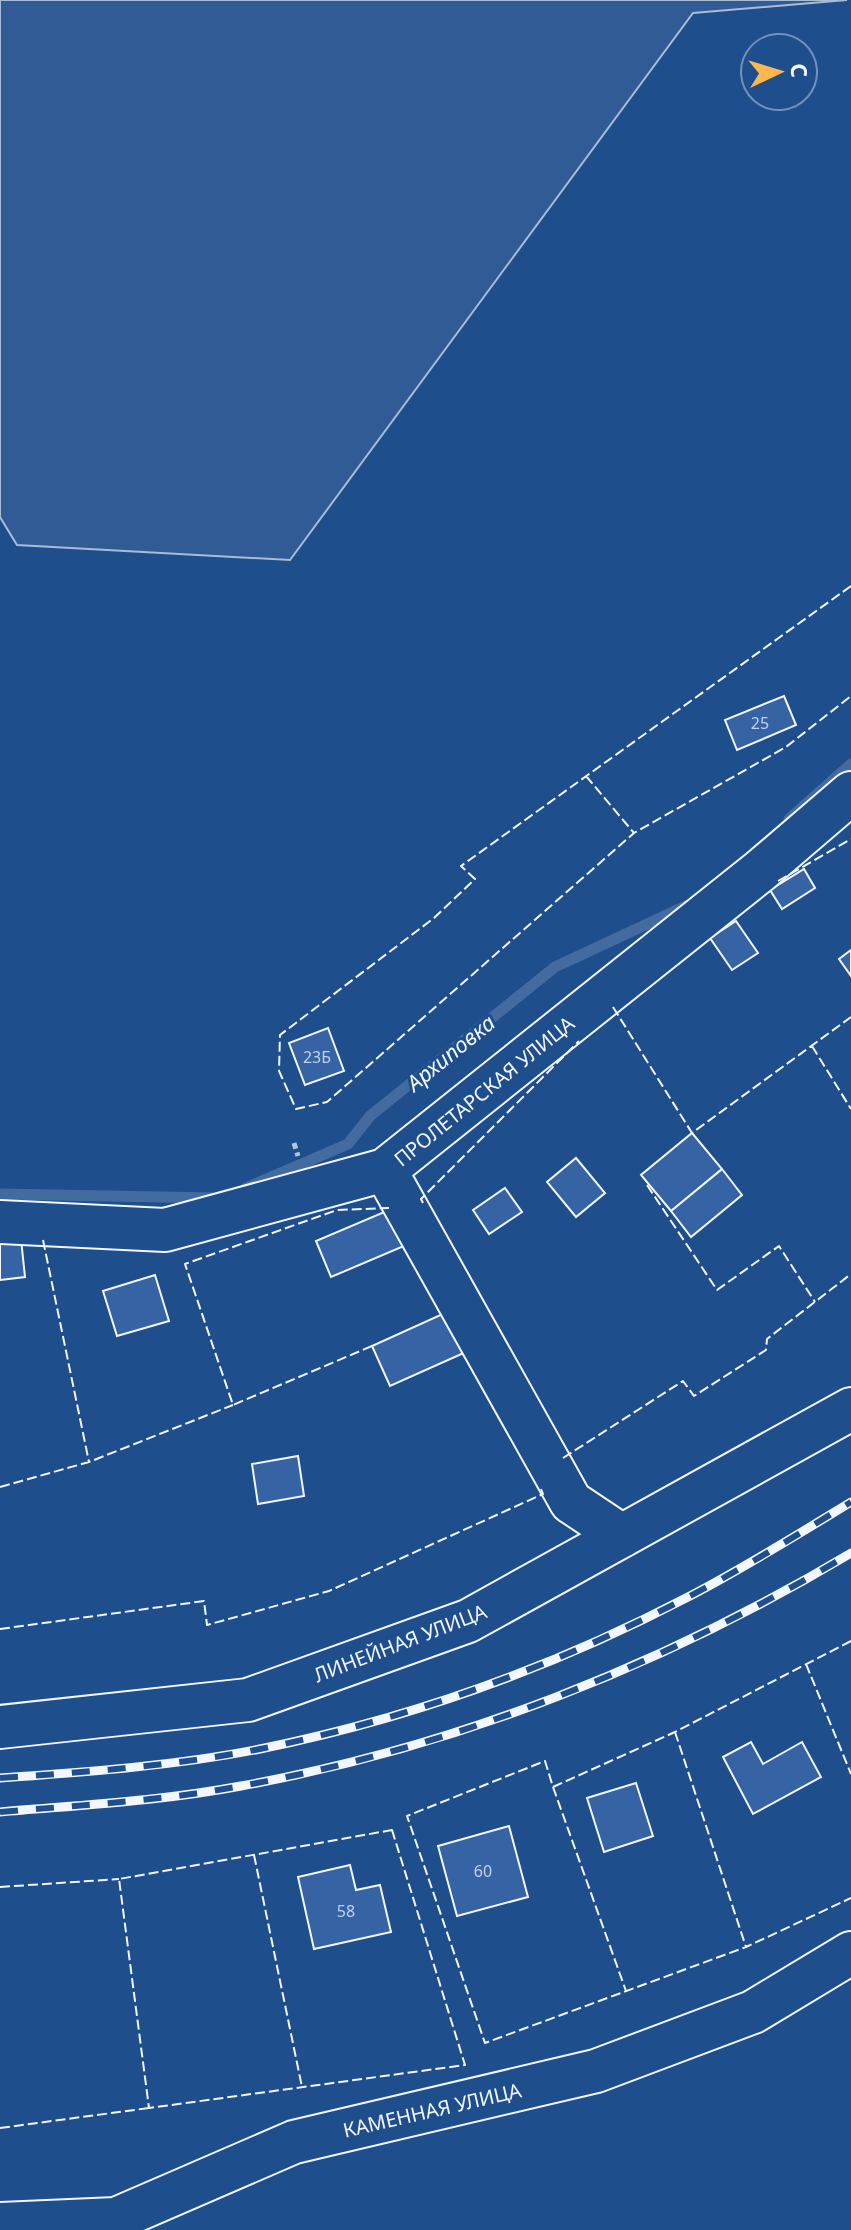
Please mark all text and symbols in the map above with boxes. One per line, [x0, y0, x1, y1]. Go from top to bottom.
north arrow [739, 32, 819, 112]
text: С [784, 62, 815, 79]
house number: 25 [751, 712, 769, 734]
water label: Архиповка [398, 1007, 501, 1098]
street label: ПРОЛЕТАРСКАЯ УЛИЦА [388, 1010, 580, 1172]
house number: 23Б [303, 1046, 331, 1068]
street label: ЛИНЕЙНАЯ УЛИЦА [310, 1598, 490, 1688]
house number: 60 [474, 1860, 492, 1882]
house number: 58 [337, 1900, 355, 1922]
street label: КАМЕННАЯ УЛИЦА [340, 2076, 524, 2144]

